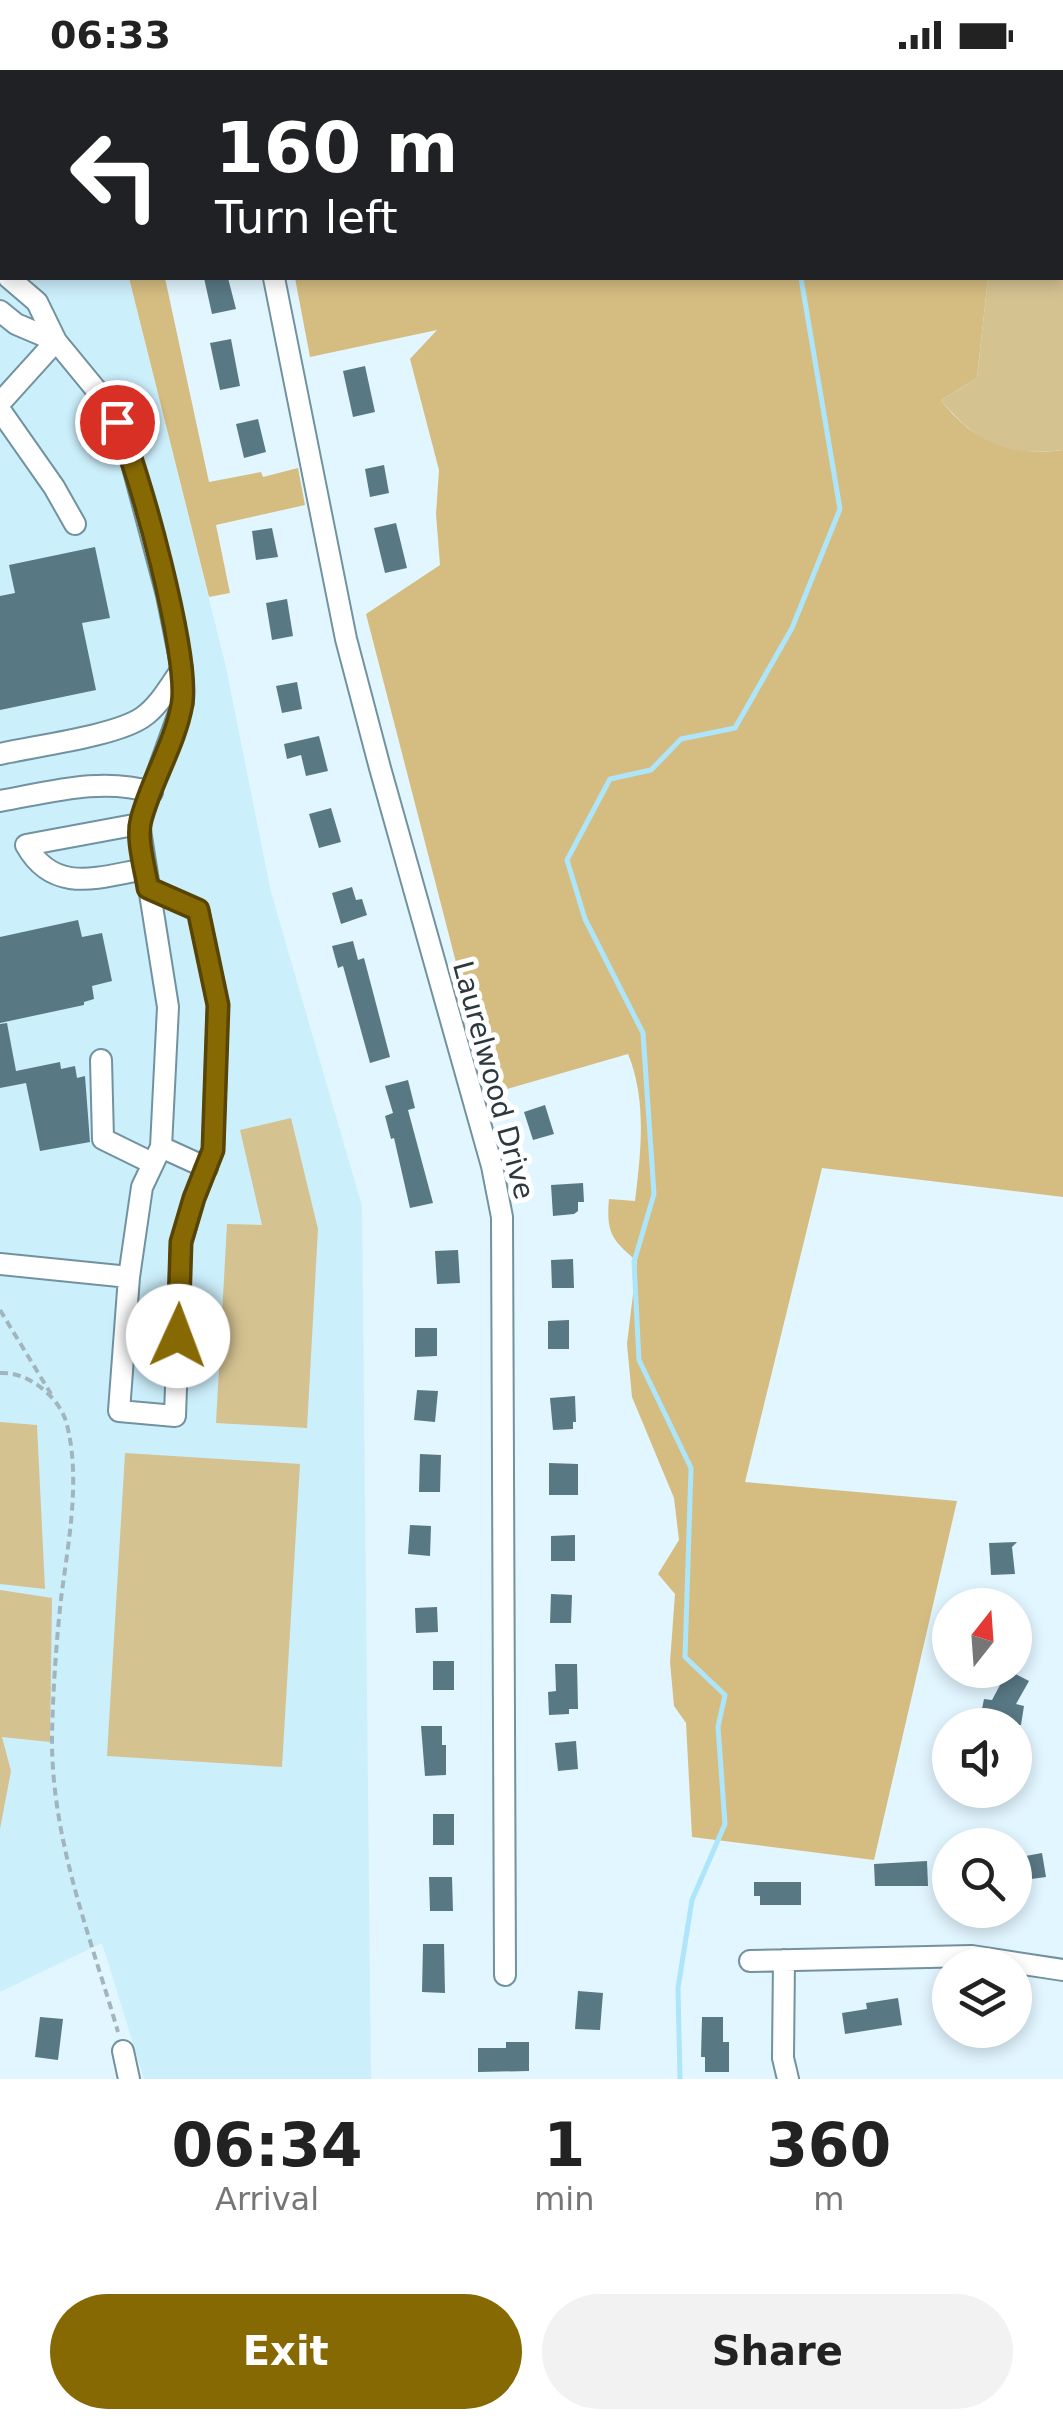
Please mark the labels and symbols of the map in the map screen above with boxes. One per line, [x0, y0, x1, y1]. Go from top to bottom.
pin [75, 380, 160, 465]
street label: Laurelwood Drive [446, 958, 541, 1203]
position arrow [126, 1284, 230, 1388]
north arrow [932, 1588, 1032, 1688]

